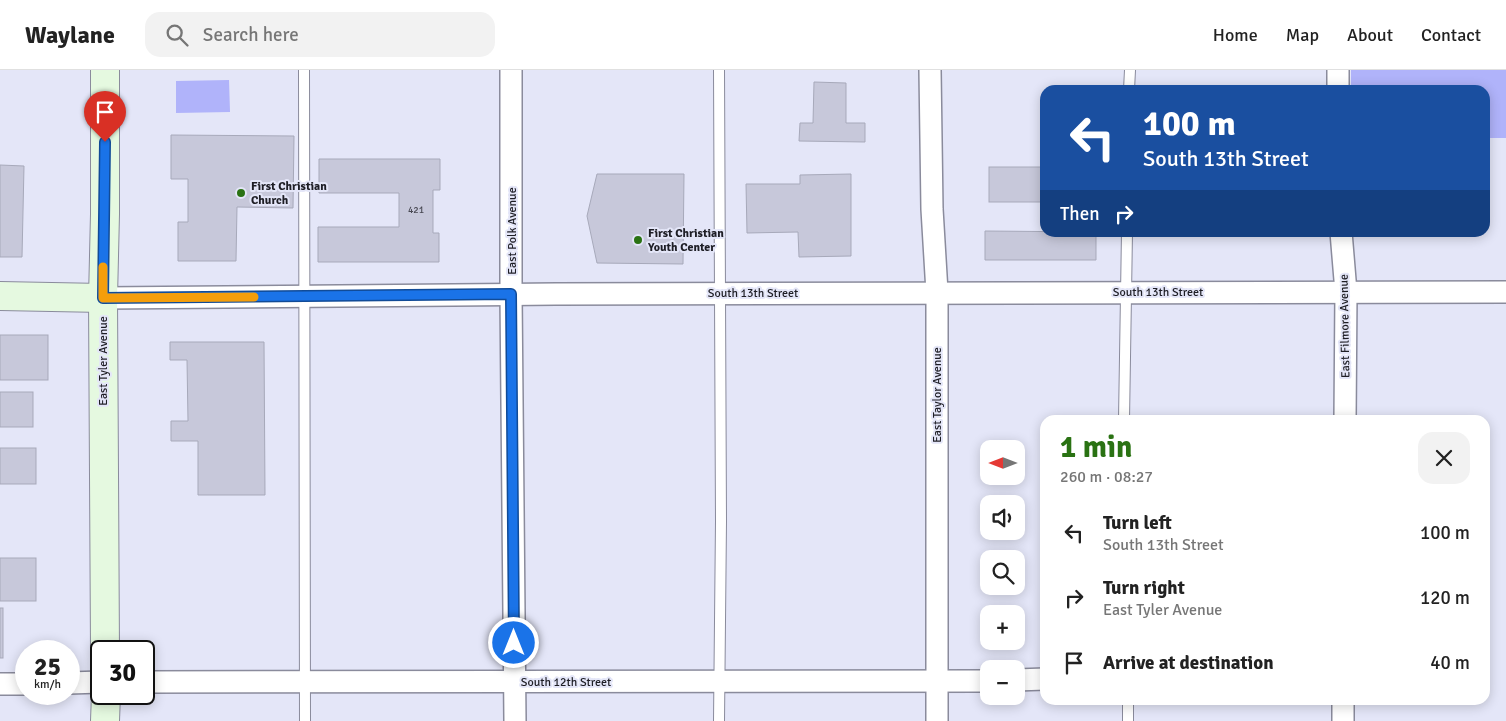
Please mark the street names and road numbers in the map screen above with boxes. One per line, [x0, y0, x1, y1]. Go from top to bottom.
street label: East Polk Avenue [505, 187, 520, 275]
street label: East Filmore Avenue [1337, 274, 1353, 378]
street label: South 13th Street [1113, 285, 1203, 300]
street label: South 13th Street [708, 286, 798, 301]
street label: East Tyler Avenue [96, 316, 111, 406]
street label: East Taylor Avenue [930, 347, 945, 443]
street label: South 12th Street [521, 675, 611, 690]

